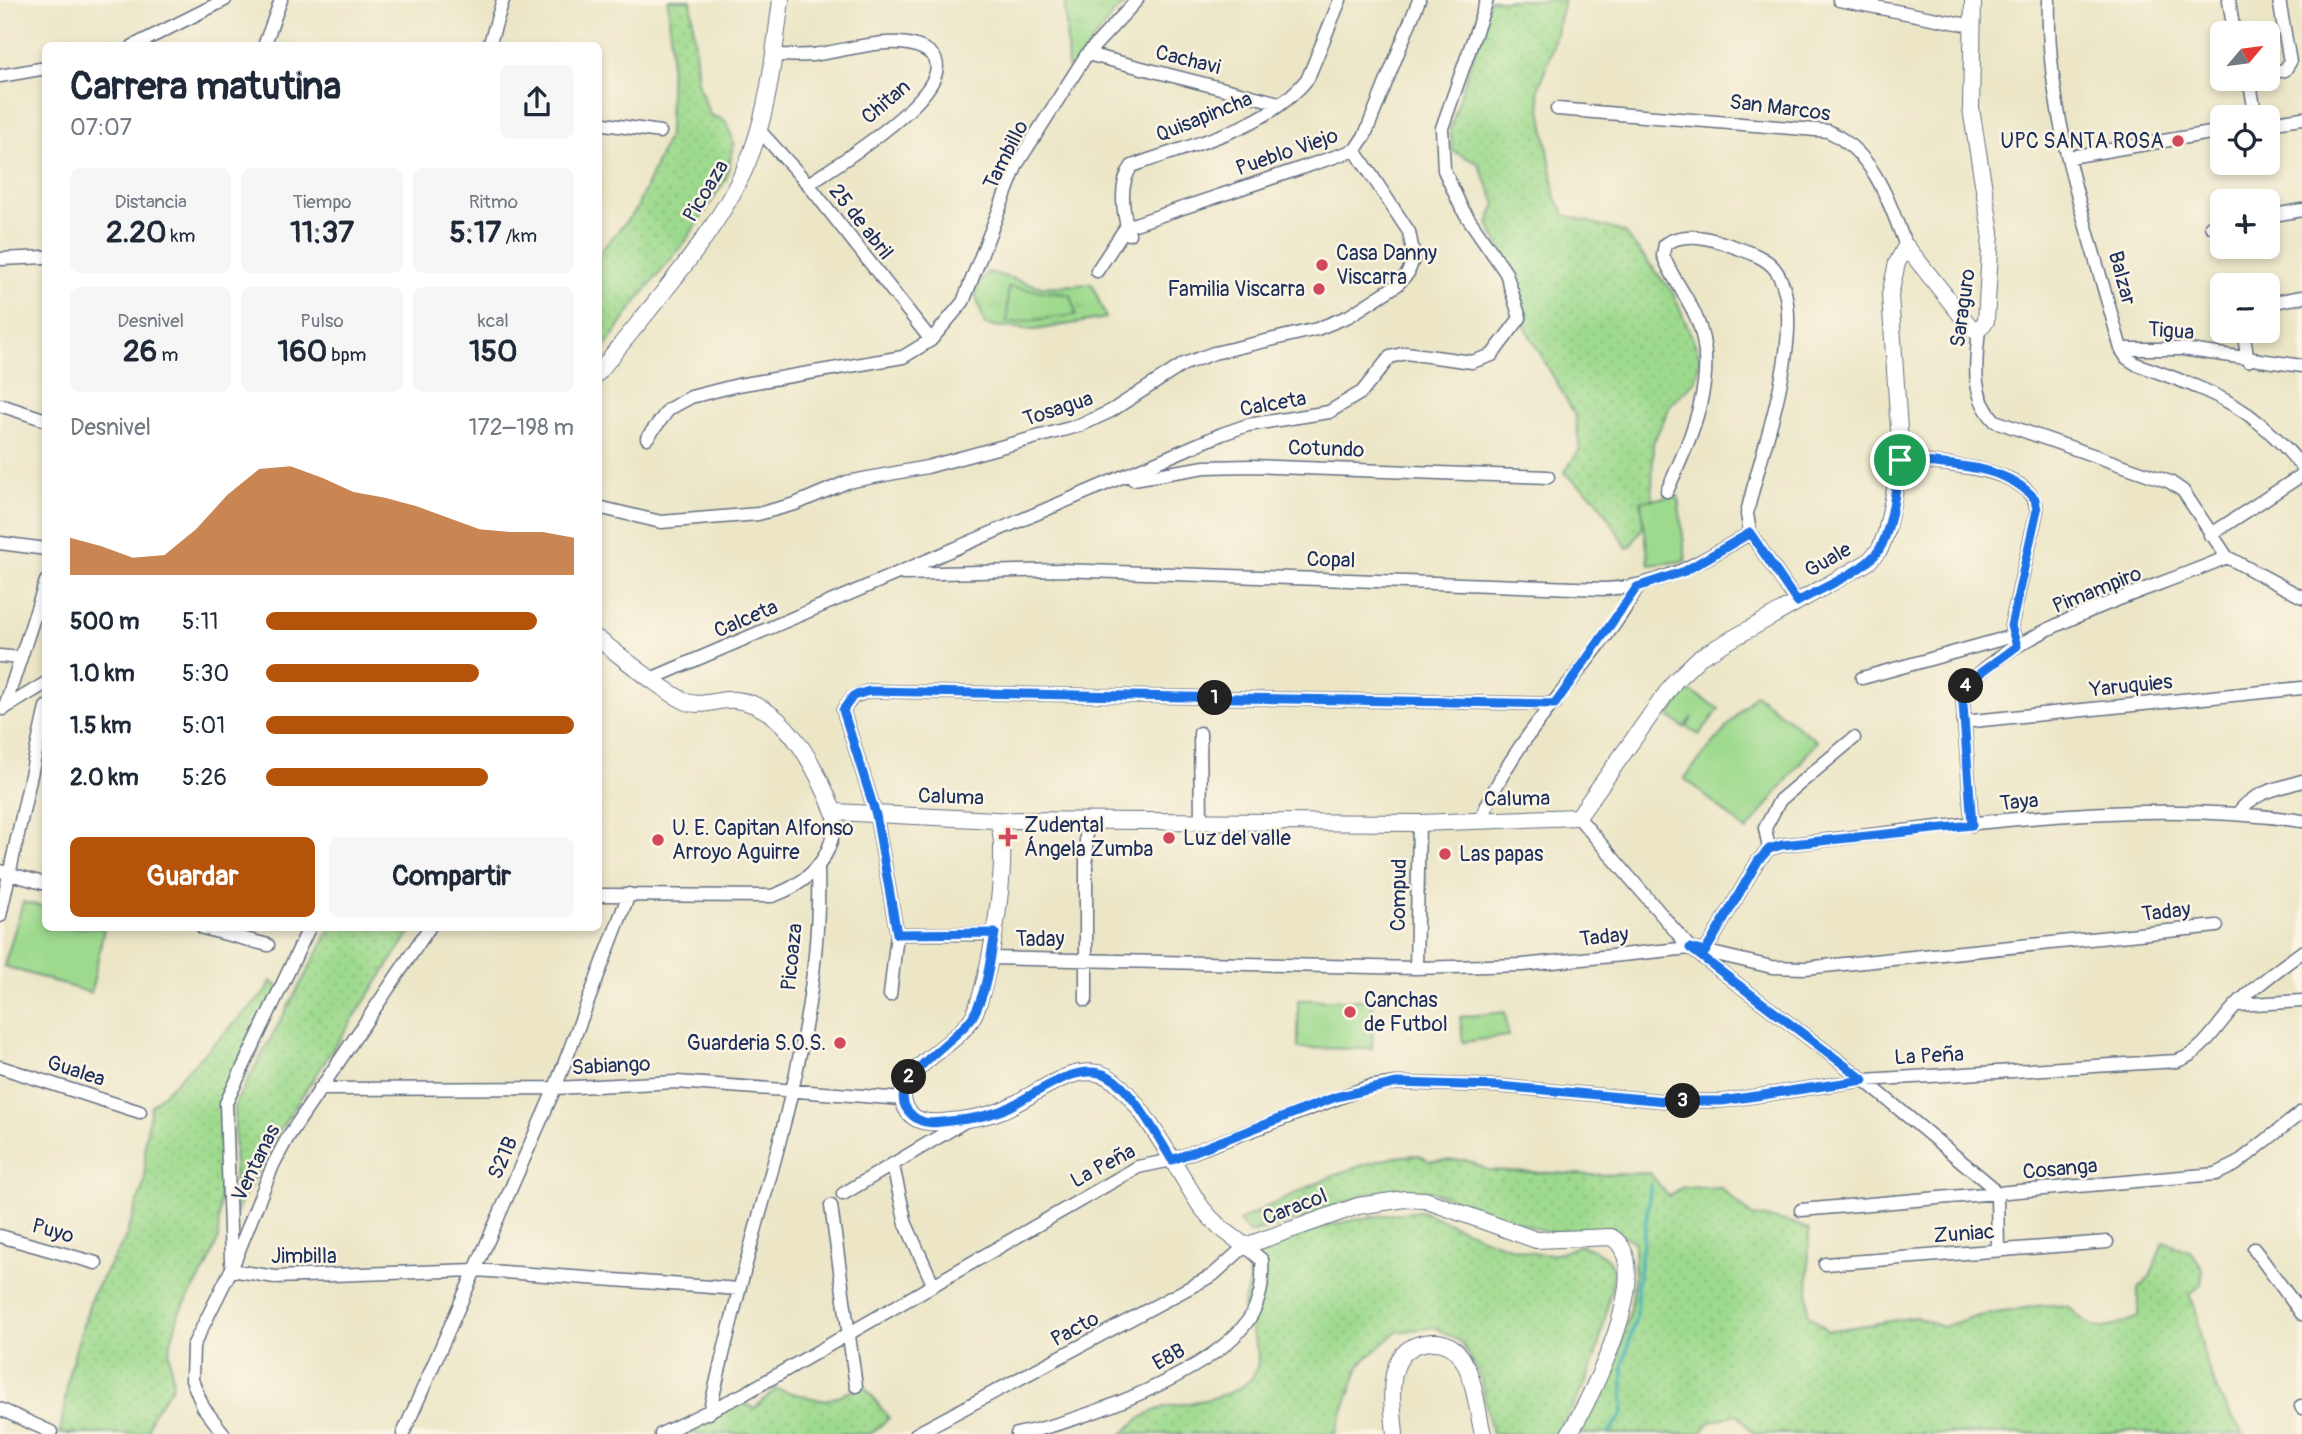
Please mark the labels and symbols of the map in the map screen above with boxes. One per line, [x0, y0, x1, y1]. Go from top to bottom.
north arrow [2210, 21, 2280, 91]
street label: Cachavi [1153, 39, 1224, 81]
street label: Chitan [856, 74, 916, 130]
street label: Quisapincha [1152, 85, 1256, 149]
street label: San Marcos [1728, 88, 1833, 128]
street label: Tambillo [977, 116, 1035, 194]
street label: Pueblo Viejo [1232, 122, 1342, 182]
place label: UPC SANTA ROSA [2000, 128, 2164, 155]
marker: UPC SANTA ROSA [2170, 133, 2186, 149]
street label: Picoaza [677, 155, 735, 227]
street label: 25 de abril [823, 178, 899, 266]
place label: Casa Danny Viscarra [1336, 240, 1437, 291]
street label: Balzar [2102, 248, 2142, 308]
marker: Casa Danny Viscarra [1314, 257, 1330, 273]
street label: Saraguro [1944, 267, 1982, 349]
place label: Familia Viscarra [1168, 276, 1305, 303]
marker: Familia Viscarra [1311, 281, 1327, 297]
street label: Tigua [2147, 316, 2195, 346]
street label: Tosagua [1020, 385, 1096, 433]
street label: Calceta [1238, 385, 1308, 423]
pin [1870, 430, 1930, 490]
street label: Cotundo [1287, 434, 1365, 464]
street label: Guale [1800, 536, 1857, 584]
street label: Copal [1306, 546, 1356, 574]
street label: Pimampiro [2048, 560, 2146, 620]
street label: Calceta [710, 593, 782, 645]
pin: 4 [1948, 668, 1983, 704]
street label: Yaruquies [2087, 668, 2174, 704]
pin: 1 [1198, 680, 1232, 716]
street label: Caluma [918, 782, 984, 812]
street label: Caluma [1484, 785, 1550, 813]
street label: Taya [1998, 787, 2040, 817]
place label: Zudental Ángela Zumba [1024, 812, 1153, 863]
place label: U. E. Capitan Alfonso Arroyo Aguirre [672, 815, 854, 866]
place label: Luz del valle [1183, 825, 1292, 852]
marker: Zudental Ángela Zumba [998, 827, 1018, 847]
marker: Luz del valle [1161, 830, 1177, 846]
marker: U. E. Capitan Alfonso Arroyo Aguirre [650, 832, 666, 848]
place label: Las papas [1459, 841, 1544, 868]
marker: Las papas [1437, 846, 1453, 862]
street label: Compud [1385, 858, 1413, 932]
street label: Taday [2140, 896, 2192, 928]
street label: Taday [1578, 921, 1630, 953]
street label: Picoaza [775, 922, 809, 992]
street label: Taday [1015, 926, 1065, 953]
place label: Canchas de Futbol [1364, 987, 1448, 1038]
marker: Canchas de Futbol [1342, 1004, 1358, 1020]
place label: Guarderia S.O.S. [687, 1030, 826, 1057]
marker: Guarderia S.O.S. [832, 1035, 848, 1051]
street label: La Peña [1893, 1041, 1965, 1071]
street label: Gualea [44, 1049, 108, 1093]
street label: Sabiango [571, 1050, 651, 1082]
pin: 2 [892, 1060, 926, 1094]
pin: 3 [1666, 1084, 1700, 1118]
street label: Ventanas [226, 1119, 287, 1206]
street label: S21B [482, 1132, 524, 1184]
street label: La Peña [1066, 1138, 1140, 1194]
street label: Cosanga [2021, 1152, 2099, 1186]
street label: Caracol [1259, 1182, 1331, 1232]
street label: Puyo [29, 1212, 77, 1250]
street label: Zuniac [1933, 1218, 1995, 1250]
street label: Jimbilla [271, 1243, 337, 1270]
street label: Pacto [1046, 1305, 1104, 1353]
street label: E8B [1148, 1337, 1190, 1377]

